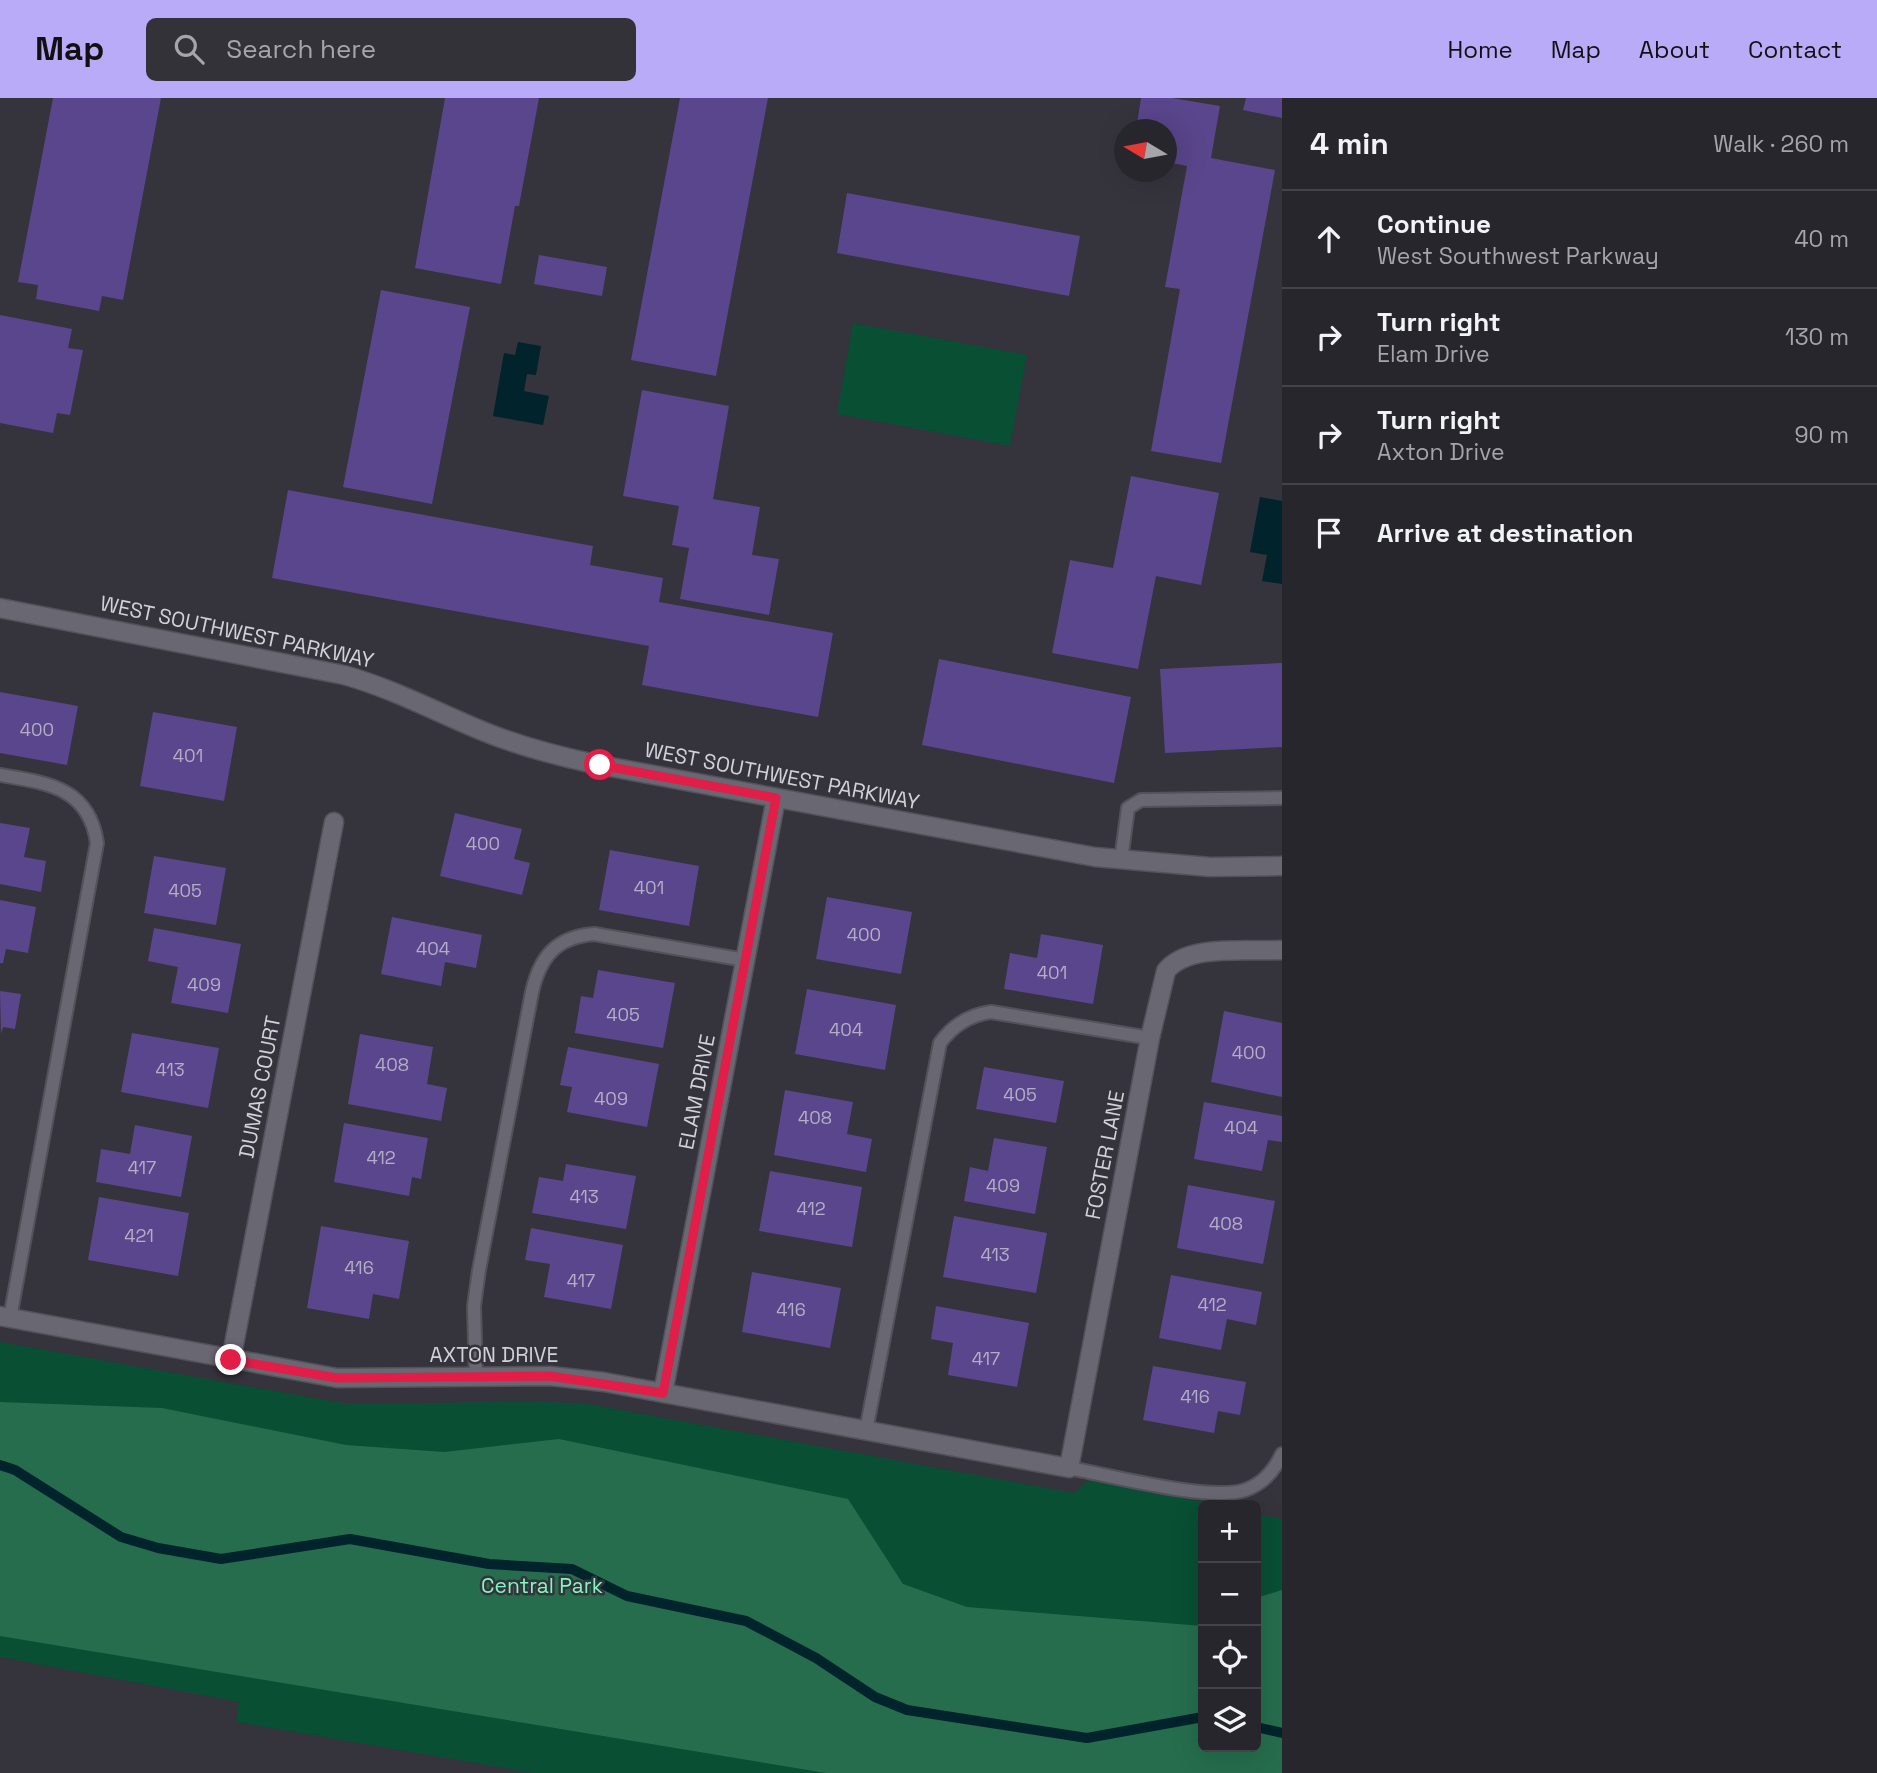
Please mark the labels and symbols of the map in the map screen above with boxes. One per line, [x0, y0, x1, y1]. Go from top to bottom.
north arrow [1114, 119, 1177, 182]
street label: WEST SOUTHWEST PARKWAY [98, 589, 377, 674]
house number: 400 [20, 718, 54, 741]
street label: WEST SOUTHWEST PARKWAY [642, 736, 922, 815]
house number: 401 [173, 744, 203, 767]
route start [584, 749, 615, 780]
house number: 400 [466, 832, 500, 855]
house number: 401 [634, 876, 664, 899]
house number: 405 [168, 879, 202, 902]
house number: 400 [847, 923, 881, 946]
house number: 404 [416, 937, 450, 960]
house number: 401 [1037, 961, 1067, 984]
house number: 409 [187, 973, 221, 996]
house number: 405 [606, 1003, 640, 1026]
street label: DUMAS COURT [232, 1013, 287, 1160]
house number: 404 [829, 1018, 863, 1041]
street label: ELAM DRIVE [672, 1032, 721, 1152]
house number: 400 [1232, 1041, 1266, 1064]
house number: 408 [375, 1053, 409, 1076]
house number: 413 [155, 1058, 185, 1081]
house number: 405 [1003, 1083, 1037, 1106]
house number: 409 [594, 1087, 628, 1110]
street label: FOSTER LANE [1079, 1088, 1130, 1222]
house number: 408 [798, 1106, 832, 1129]
house number: 404 [1224, 1116, 1258, 1139]
house number: 412 [366, 1146, 396, 1169]
house number: 417 [128, 1156, 156, 1179]
house number: 409 [986, 1174, 1020, 1197]
house number: 413 [569, 1185, 599, 1208]
house number: 412 [796, 1197, 826, 1220]
house number: 408 [1209, 1212, 1243, 1235]
house number: 421 [124, 1224, 154, 1247]
house number: 413 [980, 1243, 1010, 1266]
house number: 416 [344, 1256, 374, 1279]
house number: 417 [567, 1269, 595, 1292]
house number: 412 [1197, 1293, 1227, 1316]
house number: 416 [776, 1298, 806, 1321]
street label: AXTON DRIVE [430, 1341, 558, 1368]
route end [215, 1344, 246, 1375]
house number: 417 [972, 1347, 1000, 1370]
house number: 416 [1180, 1385, 1210, 1408]
park label: Central Park [481, 1572, 603, 1599]

